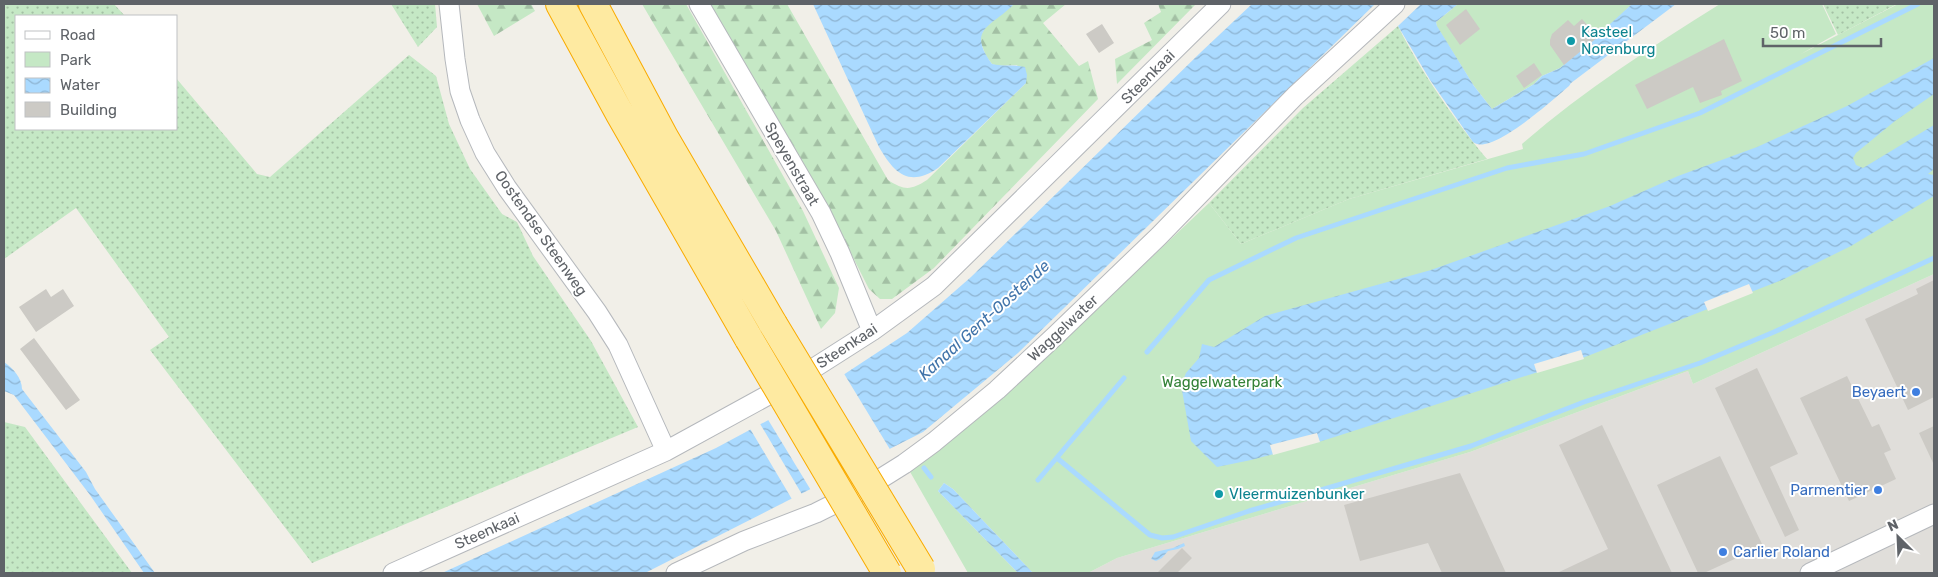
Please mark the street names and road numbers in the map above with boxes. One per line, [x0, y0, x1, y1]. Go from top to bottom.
street label: Steenkaai [1117, 46, 1179, 108]
street label: Speyenstraat [761, 119, 823, 209]
street label: Oostendse Steenweg [491, 167, 591, 299]
street label: Waggelwater [1024, 291, 1102, 365]
street label: Steenkaai [813, 320, 881, 372]
street label: Steenkaai [452, 509, 522, 553]

